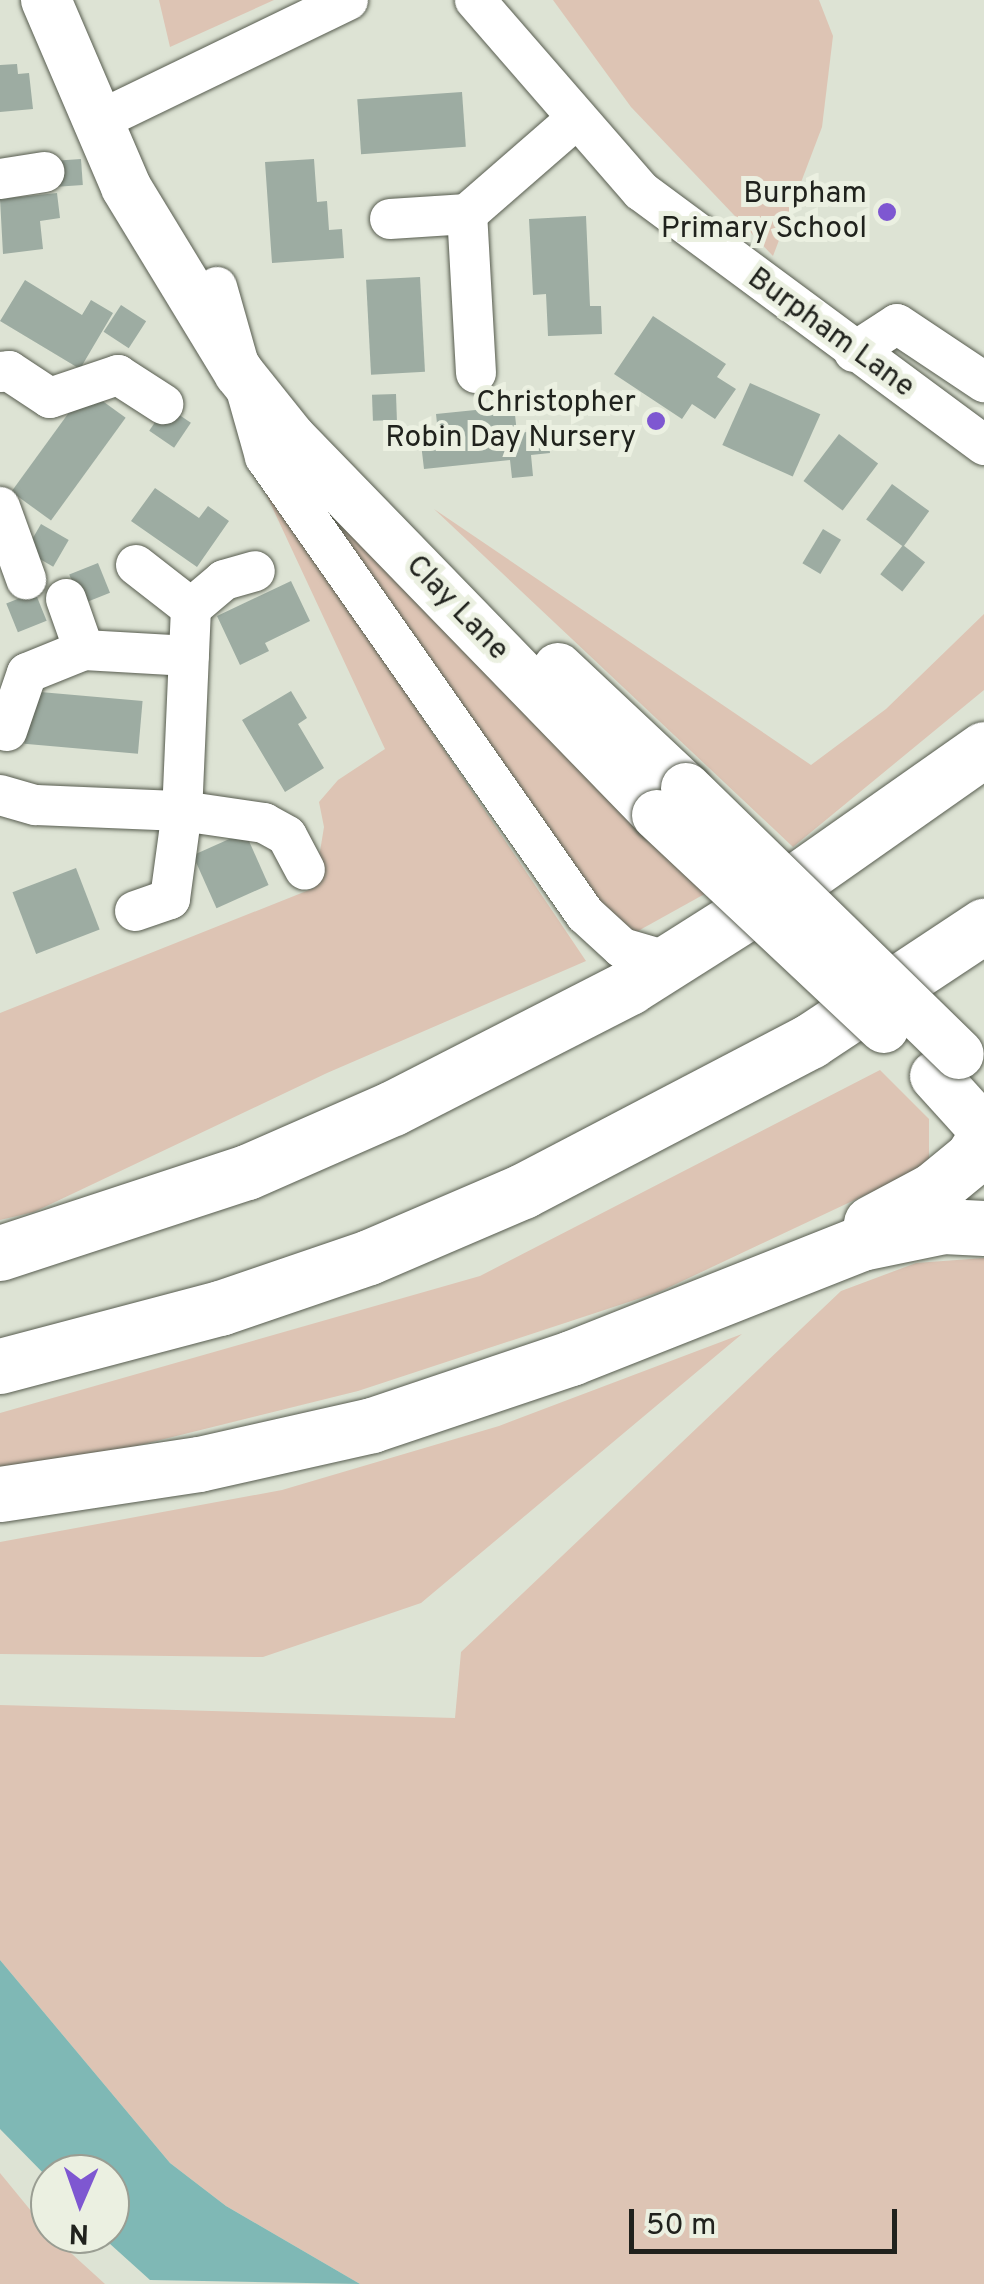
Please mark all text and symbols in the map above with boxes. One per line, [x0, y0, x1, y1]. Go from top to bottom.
place label: Burpham Primary School [661, 177, 867, 248]
marker: Burpham Primary School [876, 201, 898, 223]
street label: Burpham Lane [740, 261, 920, 407]
place label: Christopher Robin Day Nursery [385, 386, 636, 456]
marker: Christopher Robin Day Nursery [645, 410, 667, 432]
street label: Clay Lane [397, 549, 515, 669]
north arrow [30, 2154, 130, 2254]
scale bar [634, 2189, 902, 2251]
text: 50 m [646, 2208, 716, 2245]
text: N [68, 2214, 90, 2250]

